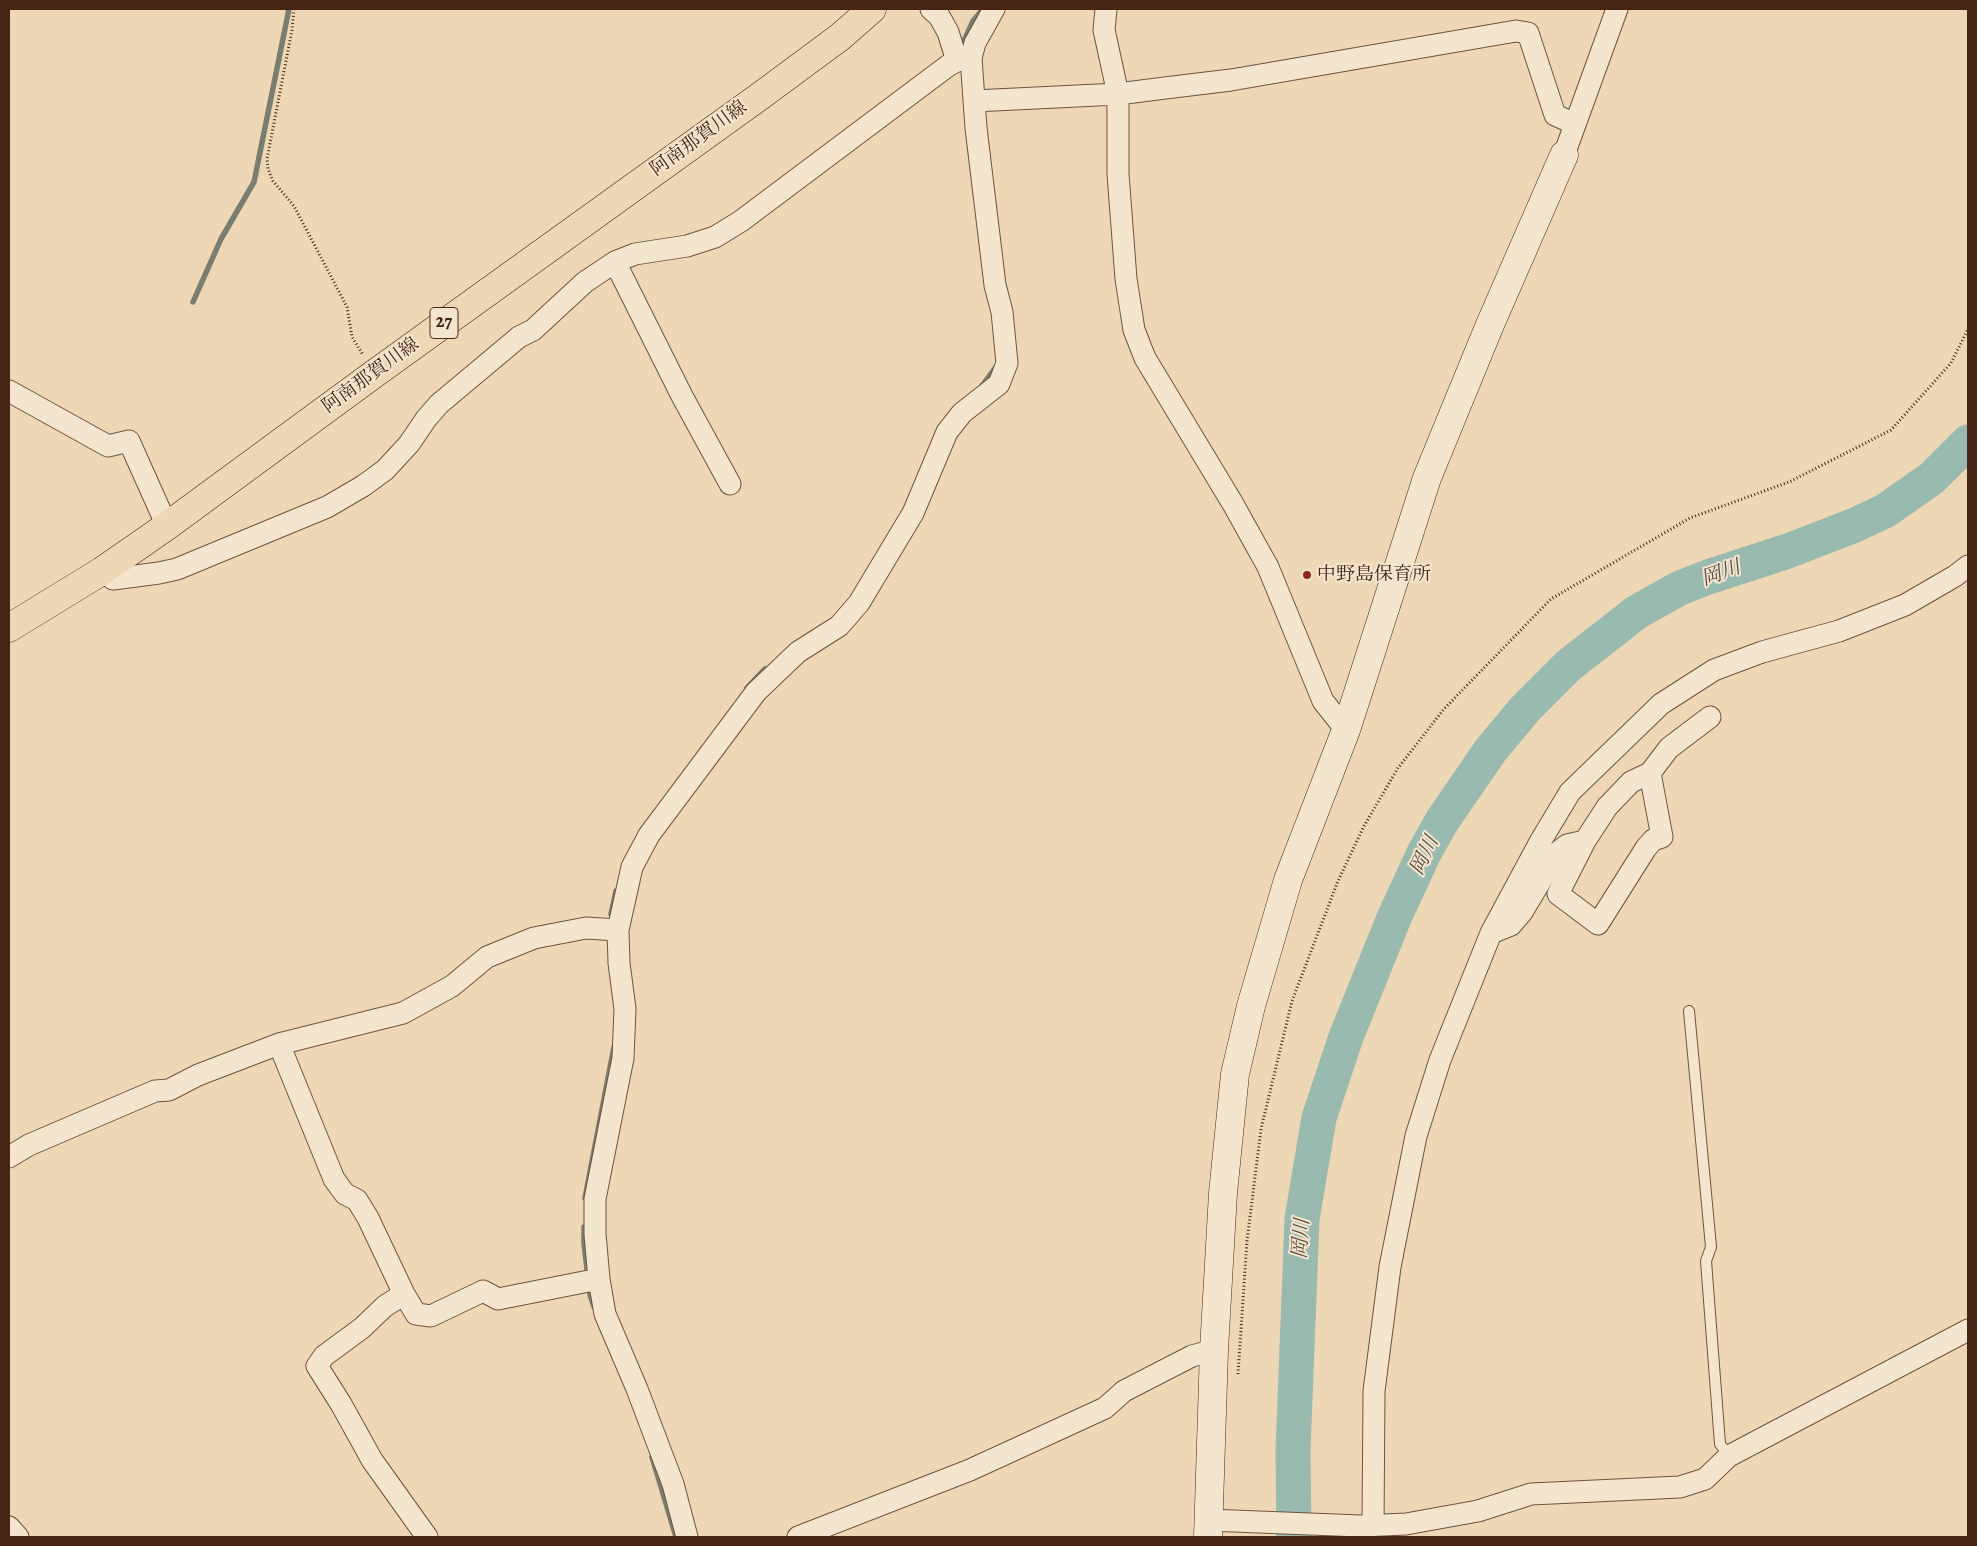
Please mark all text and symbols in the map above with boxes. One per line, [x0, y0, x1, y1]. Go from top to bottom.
street label: 阿南那賀川線 [646, 96, 752, 182]
road number: 27 [430, 307, 458, 338]
street label: 阿南那賀川線 [318, 333, 424, 419]
water label: 岡川 [1698, 556, 1744, 592]
place label: 中野島保育所 [1317, 564, 1431, 586]
marker: 中野島保育所 [1301, 569, 1313, 581]
water label: 岡川 [1405, 833, 1445, 879]
water label: 岡川 [1289, 1218, 1315, 1260]

